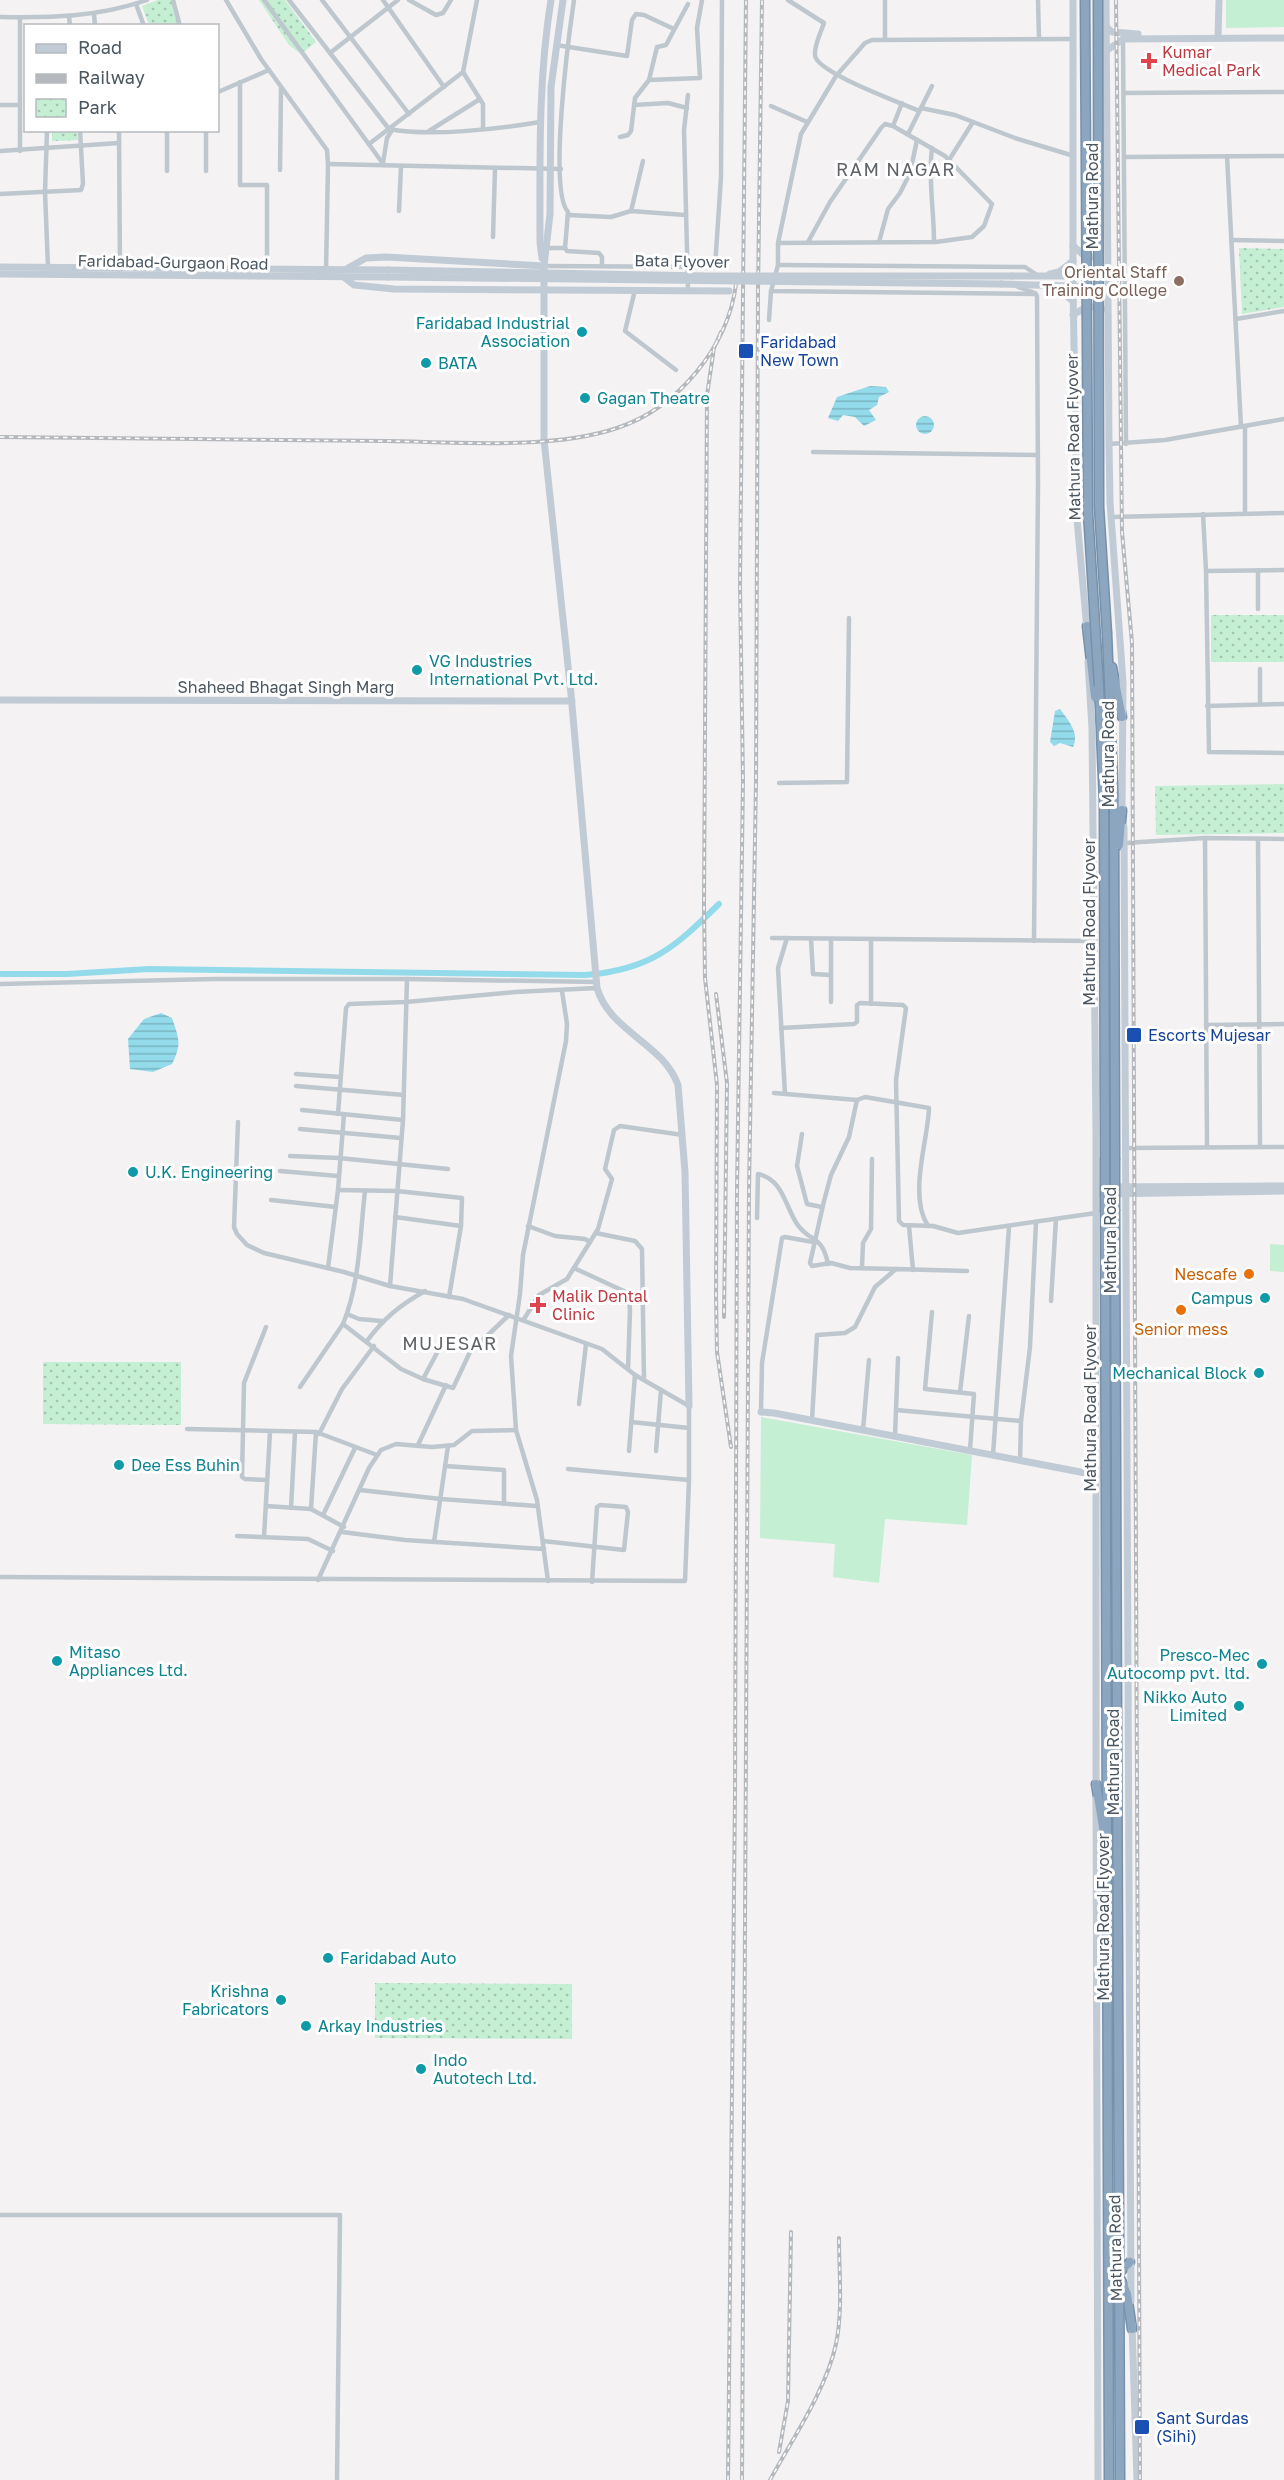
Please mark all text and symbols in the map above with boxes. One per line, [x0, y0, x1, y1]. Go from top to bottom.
legend [24, 24, 219, 132]
text: Road [78, 36, 122, 58]
place label: Kumar Medical Park [1162, 42, 1261, 80]
marker: Kumar Medical Park [1140, 52, 1158, 70]
text: Railway [78, 66, 145, 88]
text: Park [78, 96, 117, 118]
street label: Mathura Road [1082, 143, 1102, 249]
district label: RAM NAGAR [836, 158, 956, 180]
street label: Faridabad-Gurgaon Road [77, 250, 269, 274]
street label: Bata Flyover [634, 250, 730, 272]
place label: Oriental Staff Training College [1042, 262, 1167, 300]
marker: Oriental Staff Training College [1172, 274, 1186, 288]
place label: Faridabad Industrial Association [416, 313, 570, 351]
marker: Faridabad Industrial Association [575, 325, 589, 339]
place label: Faridabad New Town [760, 332, 839, 370]
marker: Faridabad New Town [737, 342, 755, 360]
place label: BATA [438, 353, 477, 373]
street label: Mathura Road Flyover [1062, 353, 1084, 521]
marker: BATA [419, 356, 433, 370]
place label: Gagan Theatre [597, 388, 710, 408]
marker: Gagan Theatre [578, 391, 592, 405]
place label: VG Industries International Pvt. Ltd. [429, 651, 598, 689]
marker: VG Industries International Pvt. Ltd. [410, 663, 424, 677]
street label: Shaheed Bhagat Singh Marg [178, 677, 394, 697]
street label: Mathura Road [1098, 701, 1118, 807]
street label: Mathura Road Flyover [1079, 838, 1099, 1006]
place label: Escorts Mujesar [1148, 1025, 1271, 1045]
marker: Escorts Mujesar [1125, 1026, 1143, 1044]
place label: U.K. Engineering [145, 1162, 273, 1182]
marker: U.K. Engineering [126, 1165, 140, 1179]
street label: Mathura Road [1100, 1187, 1120, 1293]
place label: Nescafe [1174, 1264, 1237, 1284]
marker: Nescafe [1242, 1267, 1256, 1281]
place label: Malik Dental Clinic [552, 1286, 648, 1324]
place label: Campus [1191, 1288, 1253, 1308]
marker: Campus [1258, 1291, 1272, 1305]
marker: Malik Dental Clinic [529, 1296, 547, 1314]
marker: Senior mess [1174, 1303, 1188, 1317]
place label: Senior mess [1134, 1319, 1228, 1339]
street label: Mathura Road Flyover [1080, 1324, 1100, 1492]
district label: MUJESAR [402, 1332, 498, 1354]
place label: Mechanical Block [1112, 1363, 1247, 1383]
marker: Mechanical Block [1252, 1366, 1266, 1380]
place label: Dee Ess Buhin [131, 1455, 240, 1475]
marker: Dee Ess Buhin [112, 1458, 126, 1472]
place label: Mitaso Appliances Ltd. [69, 1642, 188, 1680]
place label: Presco-Mec Autocomp pvt. ltd. [1107, 1645, 1250, 1683]
marker: Mitaso Appliances Ltd. [50, 1654, 64, 1668]
marker: Presco-Mec Autocomp pvt. ltd. [1255, 1657, 1269, 1671]
place label: Nikko Auto Limited [1143, 1687, 1227, 1725]
marker: Nikko Auto Limited [1232, 1699, 1246, 1713]
street label: Mathura Road [1103, 1709, 1123, 1815]
street label: Mathura Road Flyover [1093, 1833, 1113, 2001]
place label: Faridabad Auto [340, 1948, 456, 1968]
marker: Faridabad Auto [321, 1951, 335, 1965]
place label: Krishna Fabricators [182, 1981, 269, 2019]
marker: Krishna Fabricators [274, 1993, 288, 2007]
place label: Arkay Industries [318, 2016, 443, 2036]
marker: Arkay Industries [299, 2019, 313, 2033]
place label: Indo Autotech Ltd. [433, 2050, 537, 2088]
marker: Indo Autotech Ltd. [414, 2062, 428, 2076]
street label: Mathura Road [1104, 2194, 1126, 2302]
place label: Sant Surdas (Sihi) [1156, 2408, 1249, 2446]
marker: Sant Surdas (Sihi) [1133, 2418, 1151, 2436]

